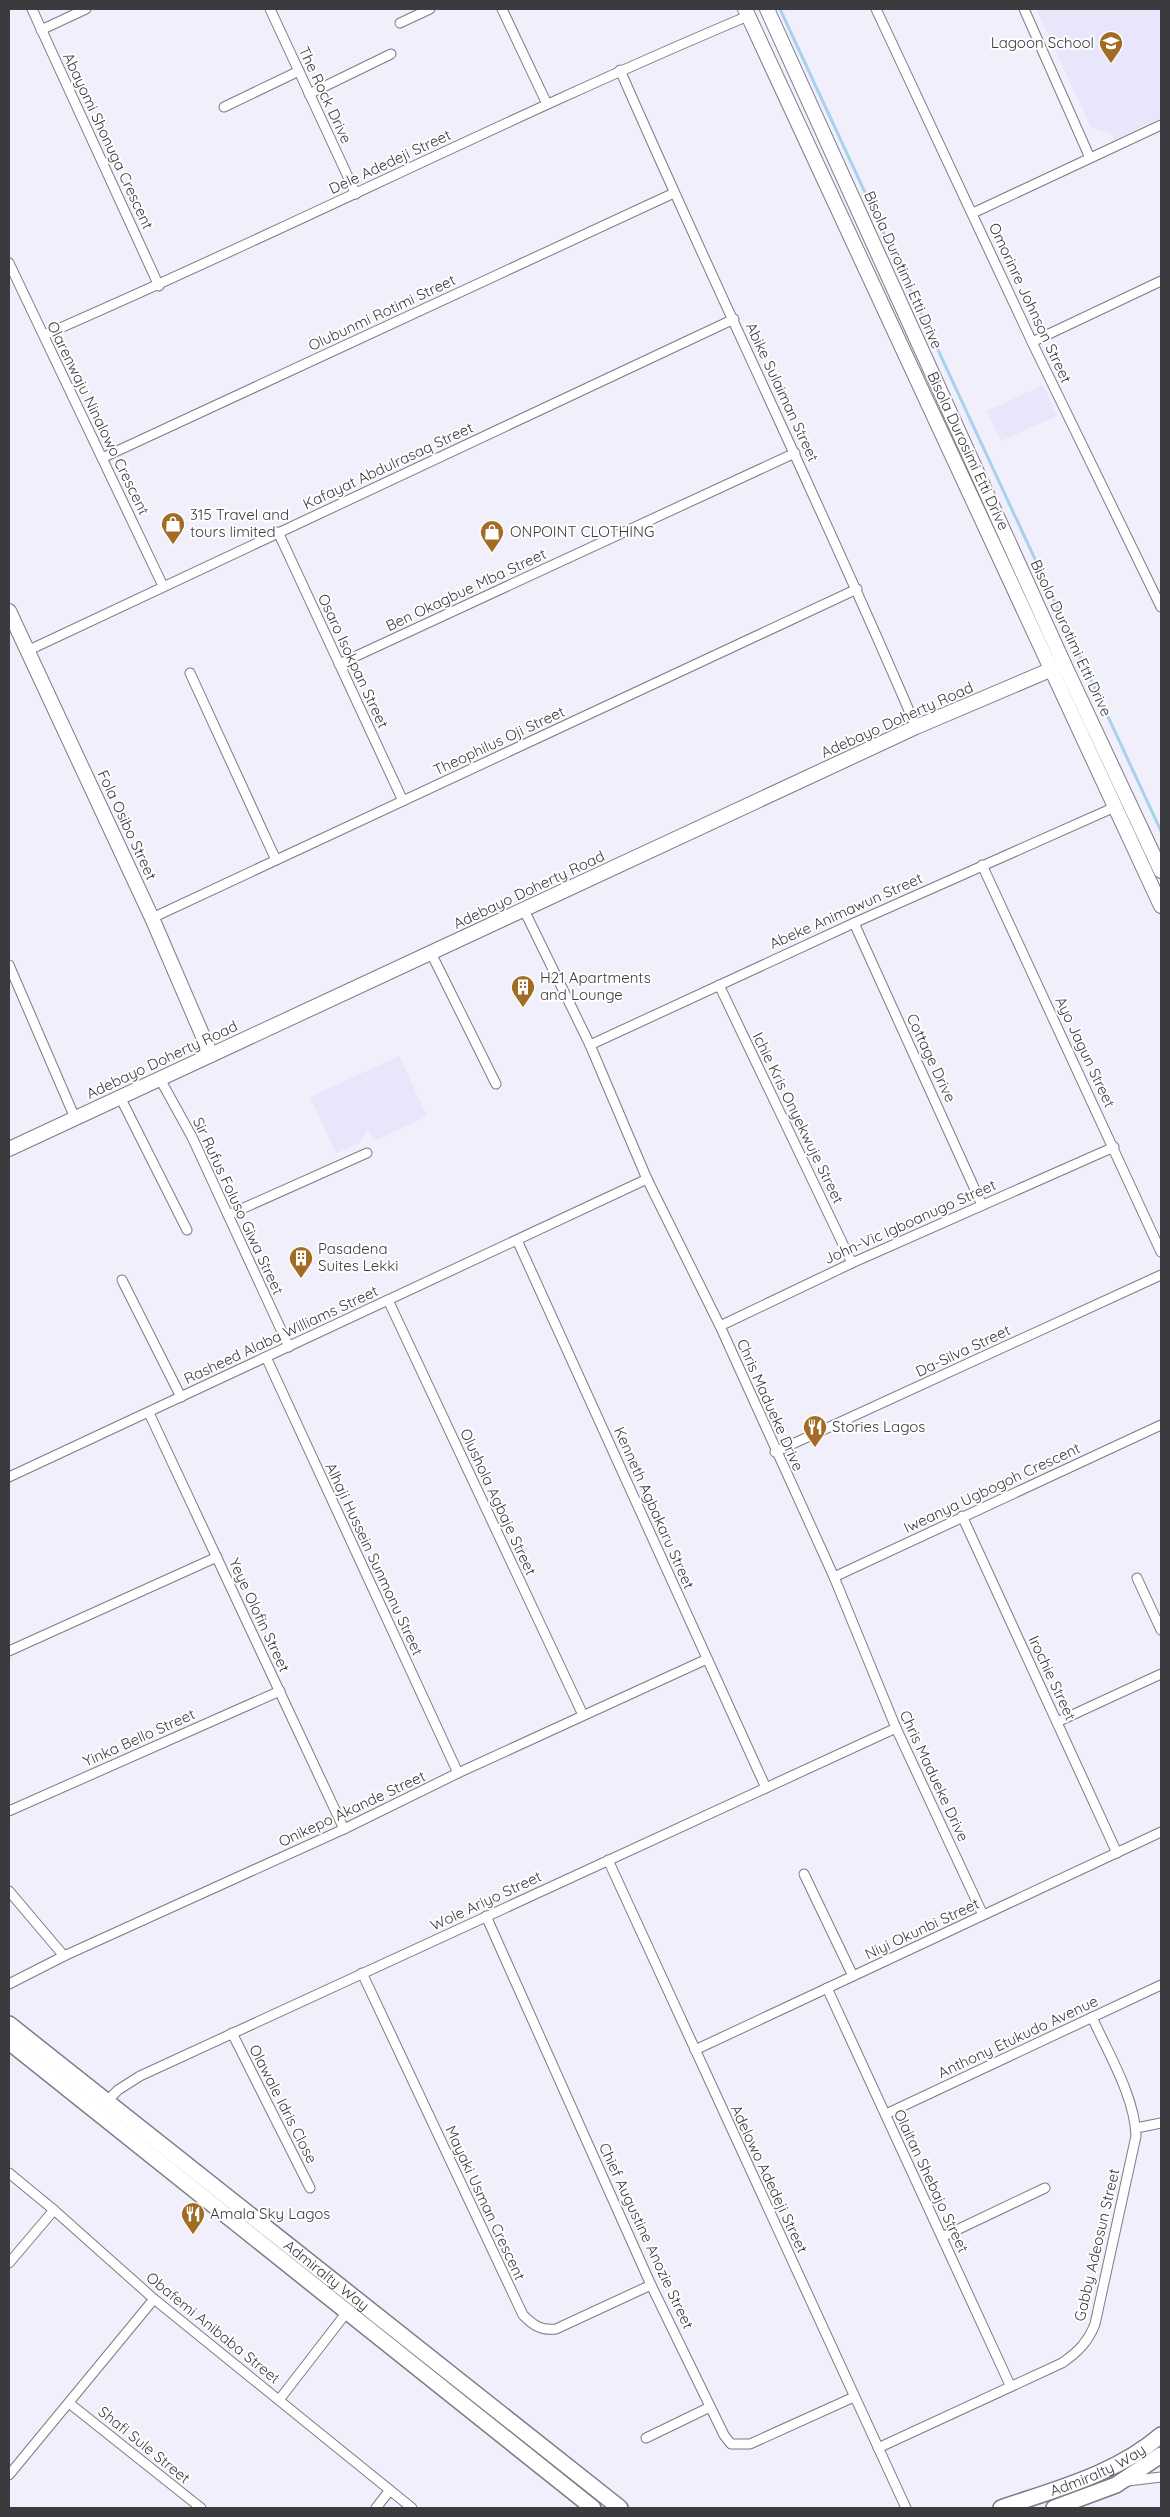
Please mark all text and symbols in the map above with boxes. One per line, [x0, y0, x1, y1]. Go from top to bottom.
school or university icon: Lagoon School [1098, 30, 1124, 64]
place label: Lagoon School [991, 33, 1094, 52]
street label: The Rock Drive [295, 43, 356, 146]
street label: Abayomi Shonuga Crescent [59, 49, 158, 232]
street label: Dele Adedeji Street [326, 125, 454, 198]
street label: Bisola Durotimi Etti Drive [860, 188, 947, 352]
street label: Omorinre Johnson Street [985, 220, 1076, 386]
street label: Olubunmi Rotimi Street [305, 270, 458, 355]
street label: Olarenwaju Ninalowo Crescent [43, 318, 154, 518]
street label: Abike Sulaiman Street [742, 319, 823, 464]
street label: Bisola Durosimi Etti Drive [923, 368, 1014, 533]
street label: Kafayat Abdulrasaq Street [300, 418, 476, 513]
place label: 315 Travel and tours limited [190, 505, 289, 541]
shop icon: 315 Travel and tours limited [160, 511, 186, 545]
shop icon: ONPOINT CLOTHING [479, 519, 505, 553]
place label: ONPOINT CLOTHING [510, 522, 654, 541]
street label: Ben Okagbue Mba Street [383, 544, 549, 635]
street label: Bisola Durotimi Etti Drive [1027, 556, 1116, 719]
street label: Osaro Isokpan Street [314, 591, 393, 731]
street label: Adebayo Doherty Road [818, 677, 976, 762]
street label: Theophilus Oji Street [430, 702, 568, 779]
street label: Fola Osibo Street [94, 767, 161, 883]
street label: Adebayo Doherty Road [450, 846, 607, 933]
street label: Abeke Animawun Street [766, 868, 925, 953]
place label: H21 Apartments and Lounge [540, 968, 651, 1004]
building icon: H21 Apartments and Lounge [510, 974, 536, 1008]
street label: Ayo Jagun Street [1051, 993, 1119, 1110]
street label: Cottage Drive [903, 1010, 960, 1105]
street label: Adebayo Doherty Road [83, 1016, 240, 1103]
street label: Ichie Kris Onyekwuje Street [749, 1029, 848, 1207]
street label: Sir Rufus Foluso Giwa Street [189, 1114, 288, 1298]
street label: John-Vic Igboanugo Street [821, 1175, 999, 1268]
place label: Pasadena Suites Lekki [318, 1239, 398, 1275]
building icon: Pasadena Suites Lekki [288, 1245, 314, 1279]
street label: Rasheed Alaba Williams Street [181, 1281, 381, 1388]
street label: Da-Silva Street [912, 1320, 1013, 1381]
street label: Chris Madueke Drive [733, 1336, 808, 1474]
restaurant icon: Stories Lagos [802, 1414, 828, 1448]
place label: Stories Lagos [832, 1417, 925, 1436]
street label: Kenneth Agbakaru Street [610, 1424, 699, 1592]
street label: Olushola Agbaje Street [456, 1425, 541, 1578]
street label: Iweanya Ugbogoh Crescent [900, 1438, 1083, 1537]
street label: Alhaji Hussein Sunmonu Street [321, 1459, 428, 1658]
street label: Yeye Olofin Street [225, 1555, 294, 1675]
street label: Irochie Street [1025, 1632, 1080, 1723]
street label: Yinka Bello Street [80, 1704, 198, 1771]
street label: Chris Madueke Drive [896, 1707, 973, 1844]
street label: Onikepo Akande Street [275, 1766, 428, 1851]
street label: Wole Ariyo Street [427, 1866, 544, 1935]
street label: Niyi Okunbi Street [862, 1894, 982, 1963]
street label: Anthony Etukudo Avenue [935, 1991, 1101, 2082]
street label: Olawale Idris Close [245, 2041, 322, 2166]
street label: Adelowo Adedeji Street [727, 2102, 812, 2256]
street label: Olaitan Shebajo Street [890, 2106, 973, 2255]
street label: Mayaki Usman Crescent [441, 2122, 530, 2283]
street label: Chief Augustine Anozie Street [595, 2140, 698, 2332]
street label: Gabby Adeosun Street [1070, 2167, 1123, 2323]
restaurant icon: Amala Sky Lagos [180, 2201, 206, 2235]
place label: Amala Sky Lagos [210, 2204, 330, 2223]
street label: Admiralty Way [280, 2235, 373, 2315]
street label: Obafemi Anibaba Street [142, 2268, 284, 2388]
street label: Shafi Sule Street [95, 2402, 194, 2487]
street label: Admiralty Way [1047, 2440, 1149, 2500]

